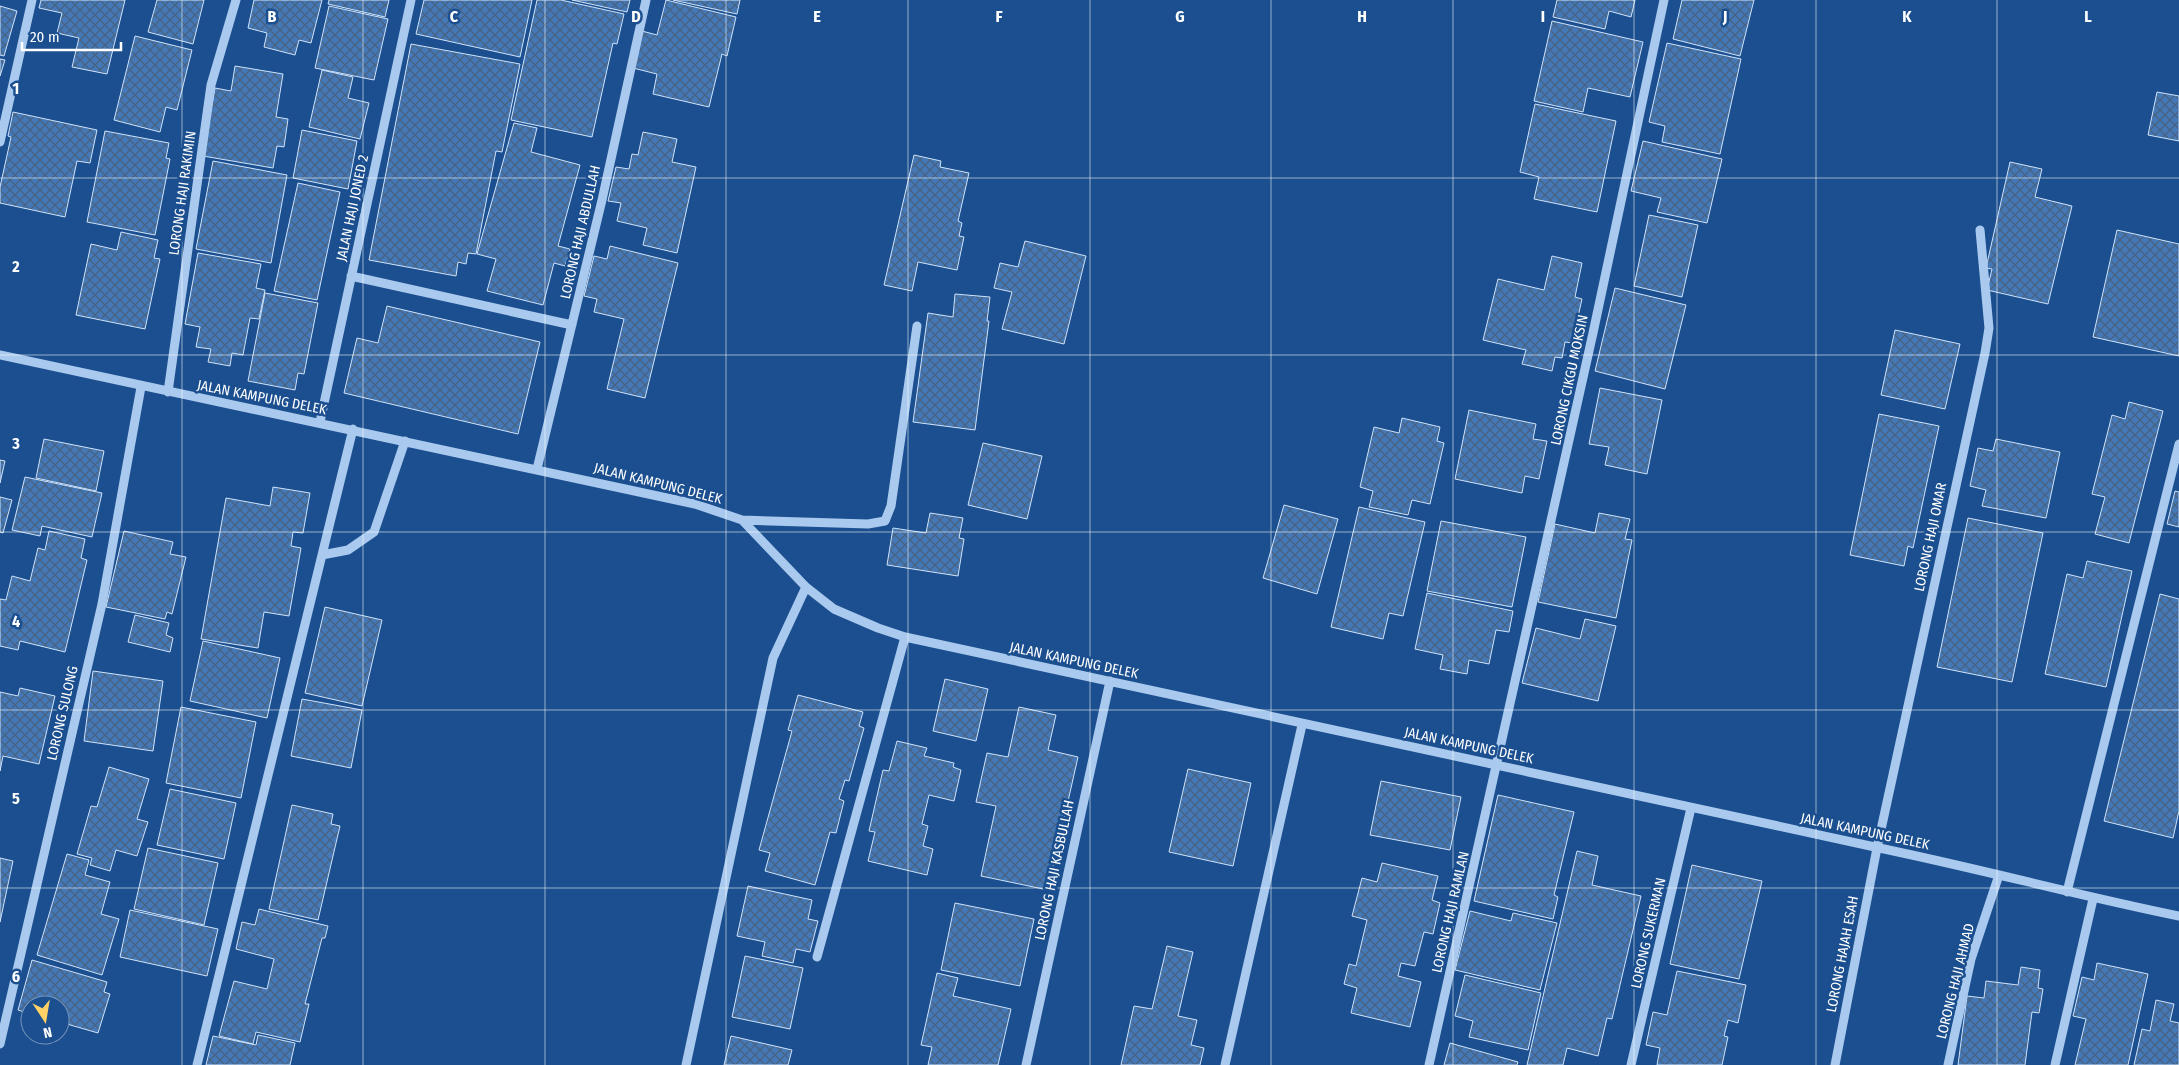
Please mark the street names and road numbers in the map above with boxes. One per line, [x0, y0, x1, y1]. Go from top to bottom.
street label: LORONG HAJI RAKIMIN [165, 130, 200, 256]
street label: JALAN HAJI JONED 2 [333, 153, 372, 263]
street label: LORONG HAJI ABDULLAH [557, 164, 604, 301]
street label: LORONG CIKGU MOKSIN [1547, 313, 1592, 447]
street label: JALAN KAMPUNG DELEK [196, 377, 329, 418]
street label: JALAN KAMPUNG DELEK [592, 459, 724, 508]
street label: LORONG HAJI OMAR [1911, 481, 1950, 593]
street label: JALAN KAMPUNG DELEK [1008, 639, 1141, 683]
street label: LORONG SULONG [43, 664, 82, 762]
street label: JALAN KAMPUNG DELEK [1403, 724, 1536, 768]
street label: LORONG HAJI KASBULLAH [1031, 798, 1078, 942]
street label: JALAN KAMPUNG DELEK [1799, 810, 1932, 854]
street label: LORONG HAJI RAMLAN [1428, 850, 1473, 974]
street label: LORONG SUKERMAN [1627, 876, 1669, 990]
street label: LORONG HAJAH ESAH [1823, 894, 1862, 1014]
street label: LORONG HAJI AHMAD [1933, 922, 1978, 1041]

